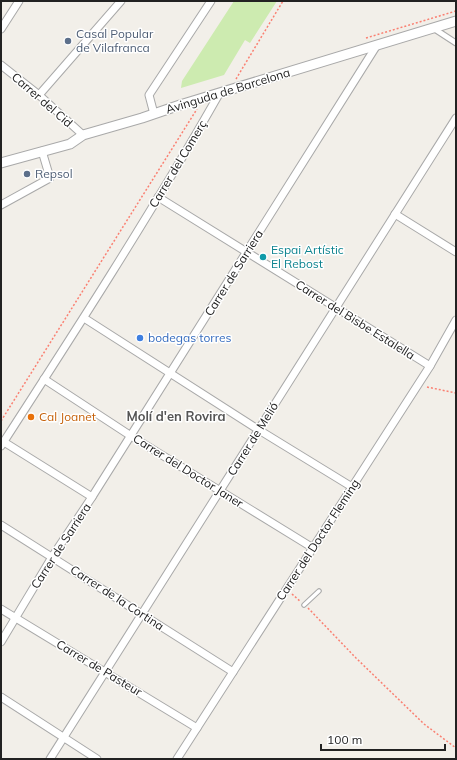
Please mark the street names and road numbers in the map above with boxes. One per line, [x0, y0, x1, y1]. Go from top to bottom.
street label: Avinguda de Barcelona [164, 64, 292, 117]
street label: Carrer del Cid [9, 69, 76, 130]
street label: Carrer del Comerç [146, 117, 210, 210]
street label: Carrer de Sarriera [201, 227, 266, 319]
street label: Carrer del Bisbe Estalella [293, 277, 418, 362]
street label: Carrer de Melió [224, 399, 281, 478]
street label: Carrer del Doctor Janer [130, 431, 247, 511]
street label: Carrer del Doctor Fleming [273, 476, 362, 603]
street label: Carrer de Sarriera [27, 500, 94, 591]
street label: Carrer de la Cortina [68, 562, 167, 633]
street label: Carrer de Pasteur [54, 636, 145, 699]

